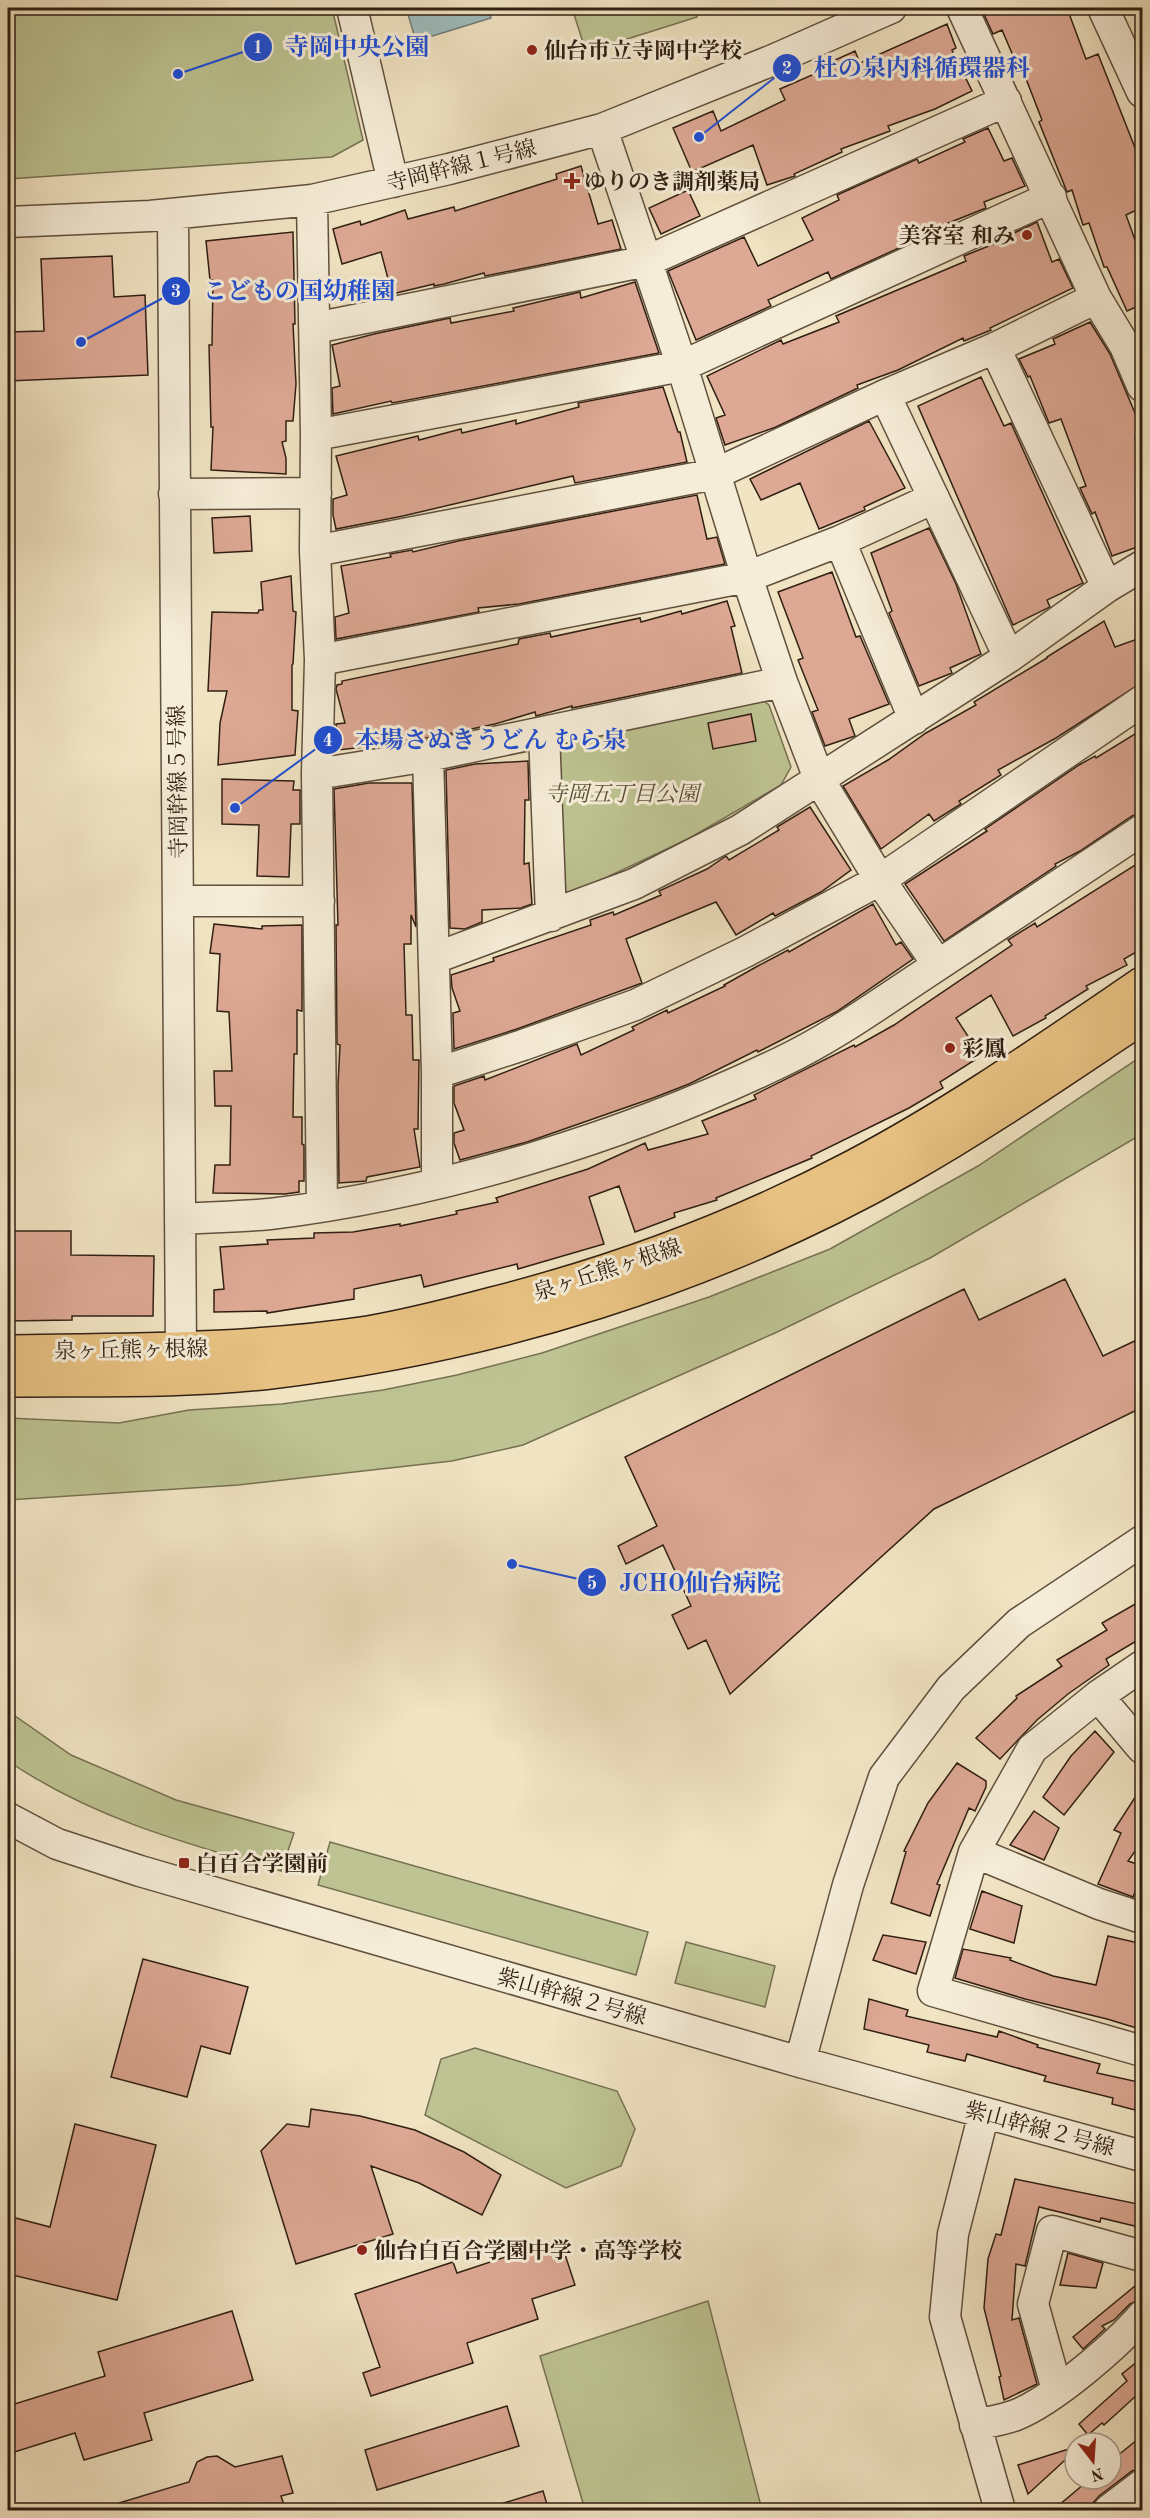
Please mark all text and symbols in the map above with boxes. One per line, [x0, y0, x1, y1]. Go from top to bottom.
callout: 寺岡中央公園 [243, 26, 441, 68]
text: 寺岡中央公園 [285, 34, 429, 61]
text: 1 [253, 39, 263, 57]
place label: 仙台市立寺岡中学校 [544, 39, 742, 63]
marker: 仙台市立寺岡中学校 [525, 43, 539, 57]
callout: 杜の泉内科循環器科 [772, 47, 1042, 89]
text: 杜の泉内科循環器科 [814, 55, 1030, 82]
text: 2 [782, 60, 792, 78]
street label: 寺岡幹線１号線 [384, 136, 539, 196]
place label: ゆりのき調剤薬局 [584, 170, 760, 194]
marker: ゆりのき調剤薬局 [565, 174, 579, 188]
place label: 美容室 和み [899, 224, 1015, 248]
marker: 美容室 和み [1020, 228, 1034, 242]
callout: こどもの国幼稚園 [161, 270, 407, 312]
text: こどもの国幼稚園 [203, 278, 395, 305]
text: 3 [171, 283, 181, 301]
street label: 寺岡幹線５号線 [165, 705, 191, 859]
callout: 本場さぬきうどん むら泉 [313, 719, 638, 761]
text: 本場さぬきうどん むら泉 [356, 727, 626, 754]
text: 4 [323, 732, 333, 750]
park label: 寺岡五丁目公園 [545, 782, 702, 806]
place label: 彩鳳 [962, 1037, 1006, 1061]
marker: 彩鳳 [943, 1041, 957, 1055]
street label: 泉ヶ丘熊ヶ根線 [530, 1235, 684, 1305]
street label: 泉ヶ丘熊ヶ根線 [54, 1337, 208, 1363]
callout: JCHO仙台病院 [577, 1561, 793, 1603]
text: JCHO仙台病院 [619, 1570, 781, 1597]
text: 5 [587, 1575, 597, 1593]
place label: 白百合学園前 [196, 1852, 328, 1876]
marker: 白百合学園前 [177, 1856, 191, 1870]
street label: 紫山幹線２号線 [494, 1964, 649, 2030]
street label: 紫山幹線２号線 [962, 2097, 1117, 2160]
place label: 仙台白百合学園中学・高等学校 [374, 2239, 682, 2263]
marker: 仙台白百合学園中学・高等学校 [355, 2243, 369, 2257]
north arrow [1063, 2431, 1123, 2491]
text: N [1088, 2464, 1105, 2483]

